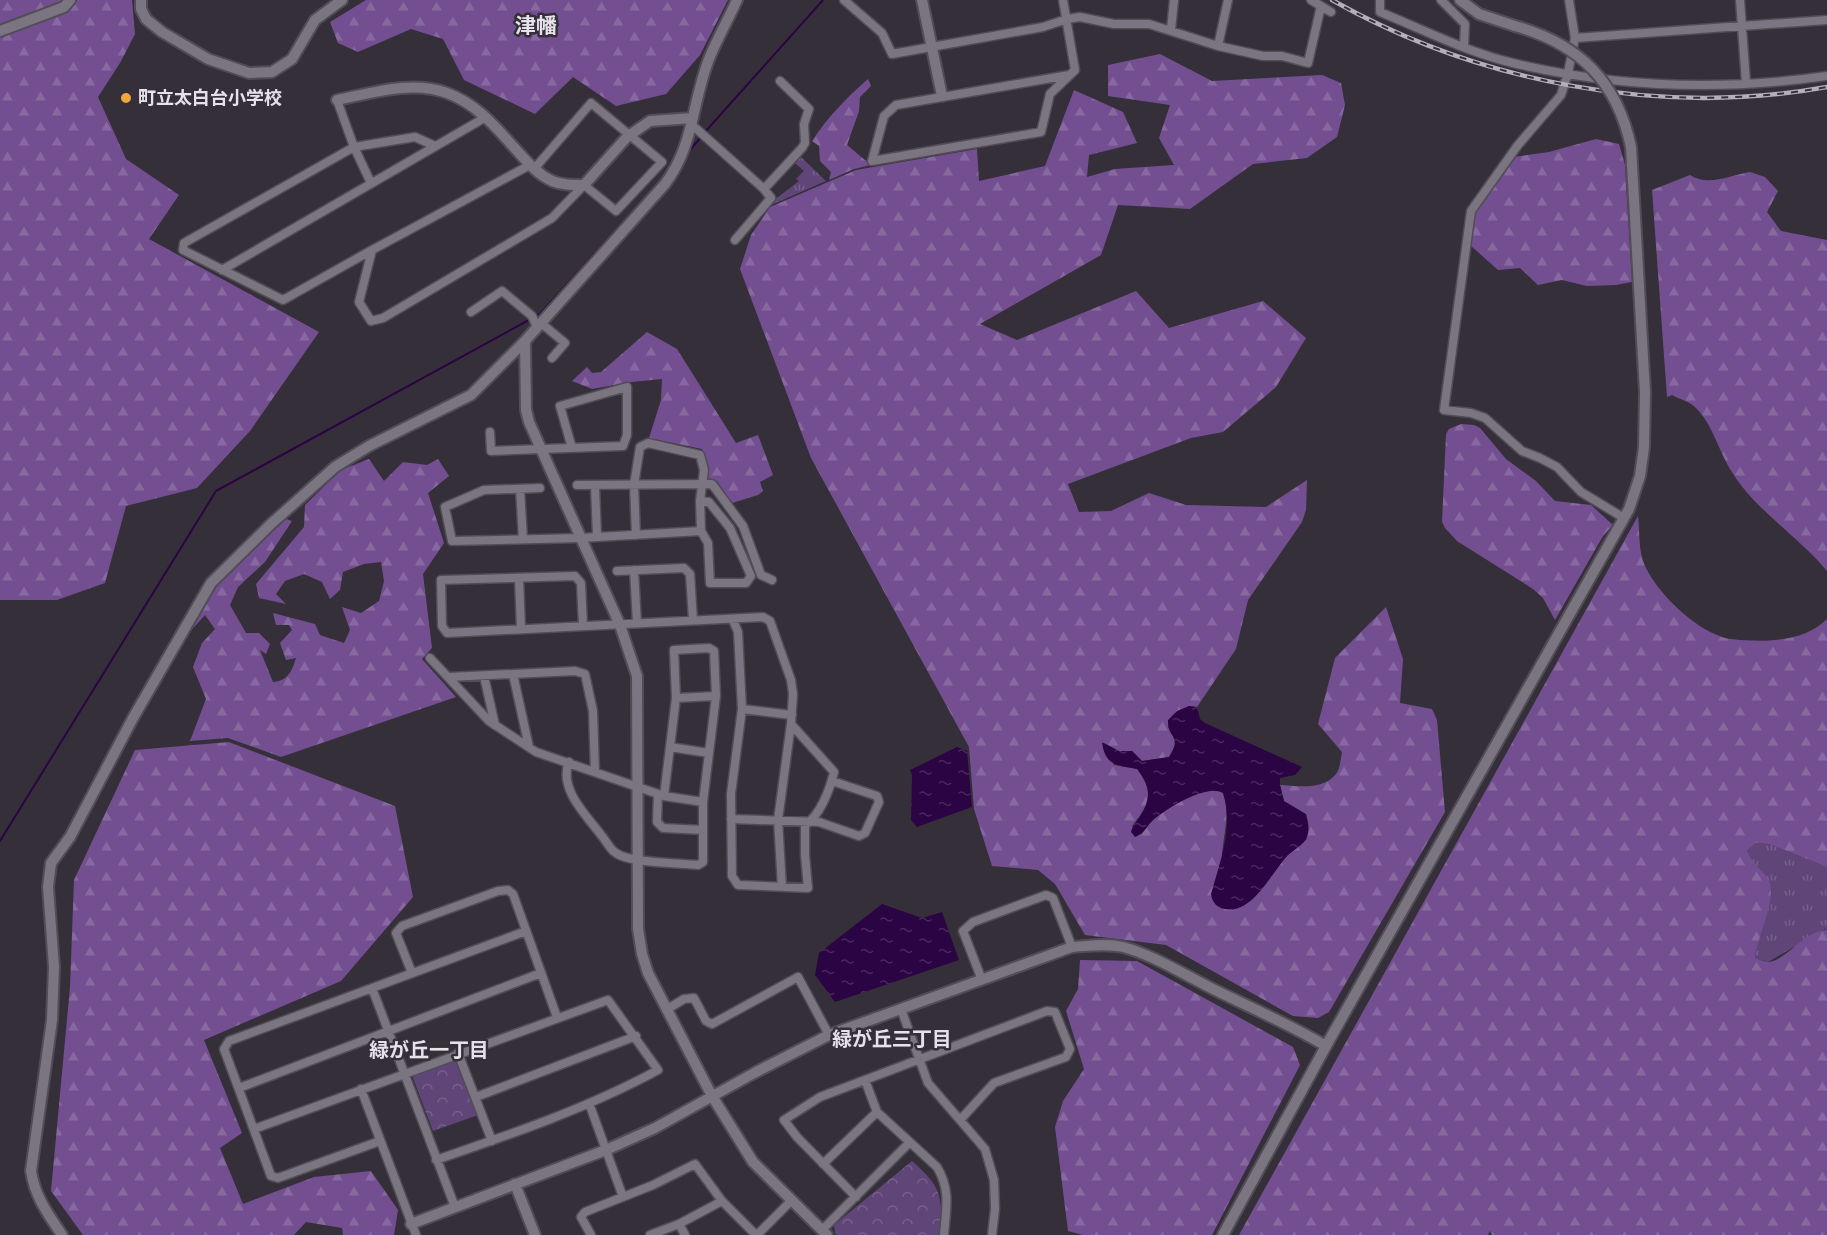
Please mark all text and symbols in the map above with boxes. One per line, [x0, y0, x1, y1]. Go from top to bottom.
district label: 津幡 [515, 12, 557, 38]
place label: 町立太白台小学校 [138, 86, 282, 109]
marker: 町立太白台小学校 [119, 91, 133, 105]
district label: 緑が丘三丁目 [832, 1026, 952, 1051]
district label: 緑が丘一丁目 [369, 1037, 489, 1062]

